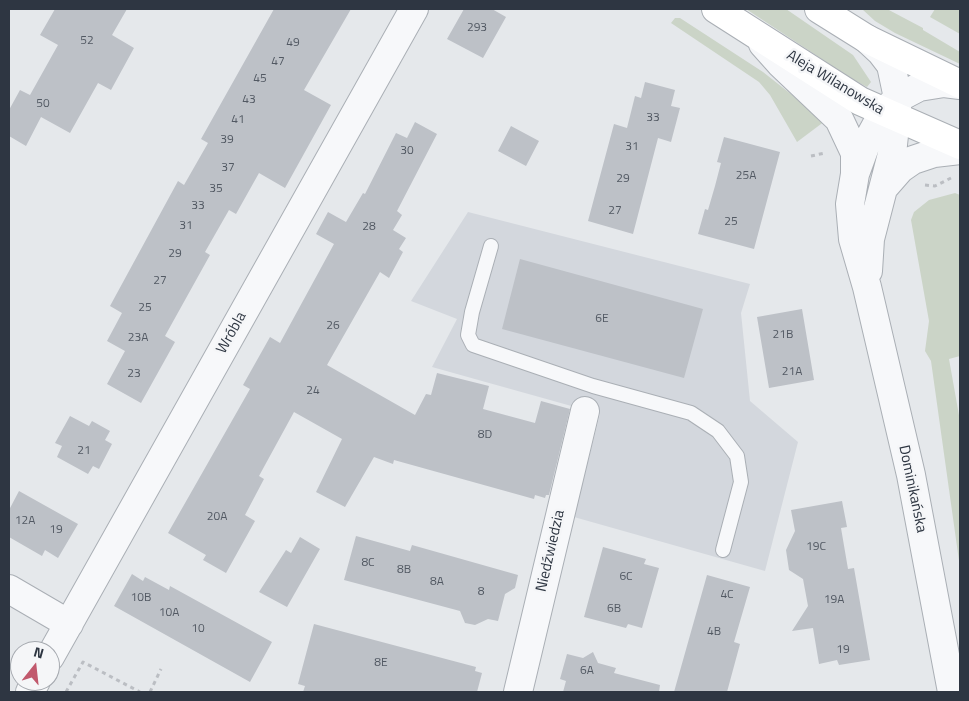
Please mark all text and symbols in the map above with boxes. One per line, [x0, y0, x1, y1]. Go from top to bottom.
house number: 293 [467, 21, 487, 35]
house number: 52 [80, 34, 94, 48]
house number: 49 [286, 36, 300, 50]
street label: Aleja Wilanowska [783, 47, 887, 119]
house number: 47 [271, 55, 285, 69]
house number: 45 [253, 72, 267, 86]
house number: 43 [242, 93, 256, 107]
house number: 50 [36, 97, 50, 111]
house number: 33 [646, 111, 660, 125]
house number: 41 [231, 113, 245, 127]
house number: 39 [220, 133, 234, 147]
house number: 31 [625, 140, 639, 154]
house number: 30 [400, 144, 414, 158]
house number: 37 [221, 161, 235, 175]
house number: 25A [736, 169, 756, 183]
house number: 29 [616, 172, 630, 186]
house number: 35 [209, 182, 223, 196]
house number: 33 [191, 199, 205, 213]
house number: 27 [608, 204, 622, 218]
house number: 25 [724, 215, 738, 229]
house number: 31 [179, 219, 193, 233]
house number: 28 [362, 220, 376, 234]
house number: 29 [168, 247, 182, 261]
house number: 27 [153, 274, 167, 288]
house number: 25 [138, 301, 152, 315]
street label: Wróbla [213, 309, 251, 357]
house number: 6E [595, 312, 609, 326]
house number: 26 [326, 319, 340, 333]
house number: 21B [773, 328, 793, 342]
house number: 23A [128, 331, 148, 345]
house number: 21A [782, 365, 802, 379]
house number: 23 [127, 367, 141, 381]
house number: 24 [306, 384, 320, 398]
house number: 8D [478, 428, 492, 442]
house number: 21 [77, 444, 91, 458]
street label: Dominikańska [894, 444, 930, 534]
street label: Niedźwiedzia [533, 508, 569, 594]
house number: 20A [207, 510, 227, 524]
house number: 12A [15, 514, 35, 528]
house number: 19 [49, 523, 63, 537]
house number: 19C [806, 540, 826, 554]
house number: 8C [361, 556, 375, 570]
house number: 8B [397, 563, 411, 577]
house number: 6C [619, 570, 633, 584]
house number: 8A [430, 575, 444, 589]
house number: 8 [478, 585, 484, 599]
house number: 4C [720, 588, 734, 602]
house number: 10B [131, 591, 151, 605]
house number: 19A [824, 593, 844, 607]
house number: 6B [607, 602, 621, 616]
house number: 10A [159, 606, 179, 620]
house number: 10 [191, 622, 205, 636]
house number: 4B [707, 625, 721, 639]
north arrow [10, 641, 60, 691]
text: N [31, 641, 47, 663]
house number: 19 [836, 643, 850, 657]
house number: 8E [374, 656, 388, 670]
house number: 6A [580, 664, 594, 678]

